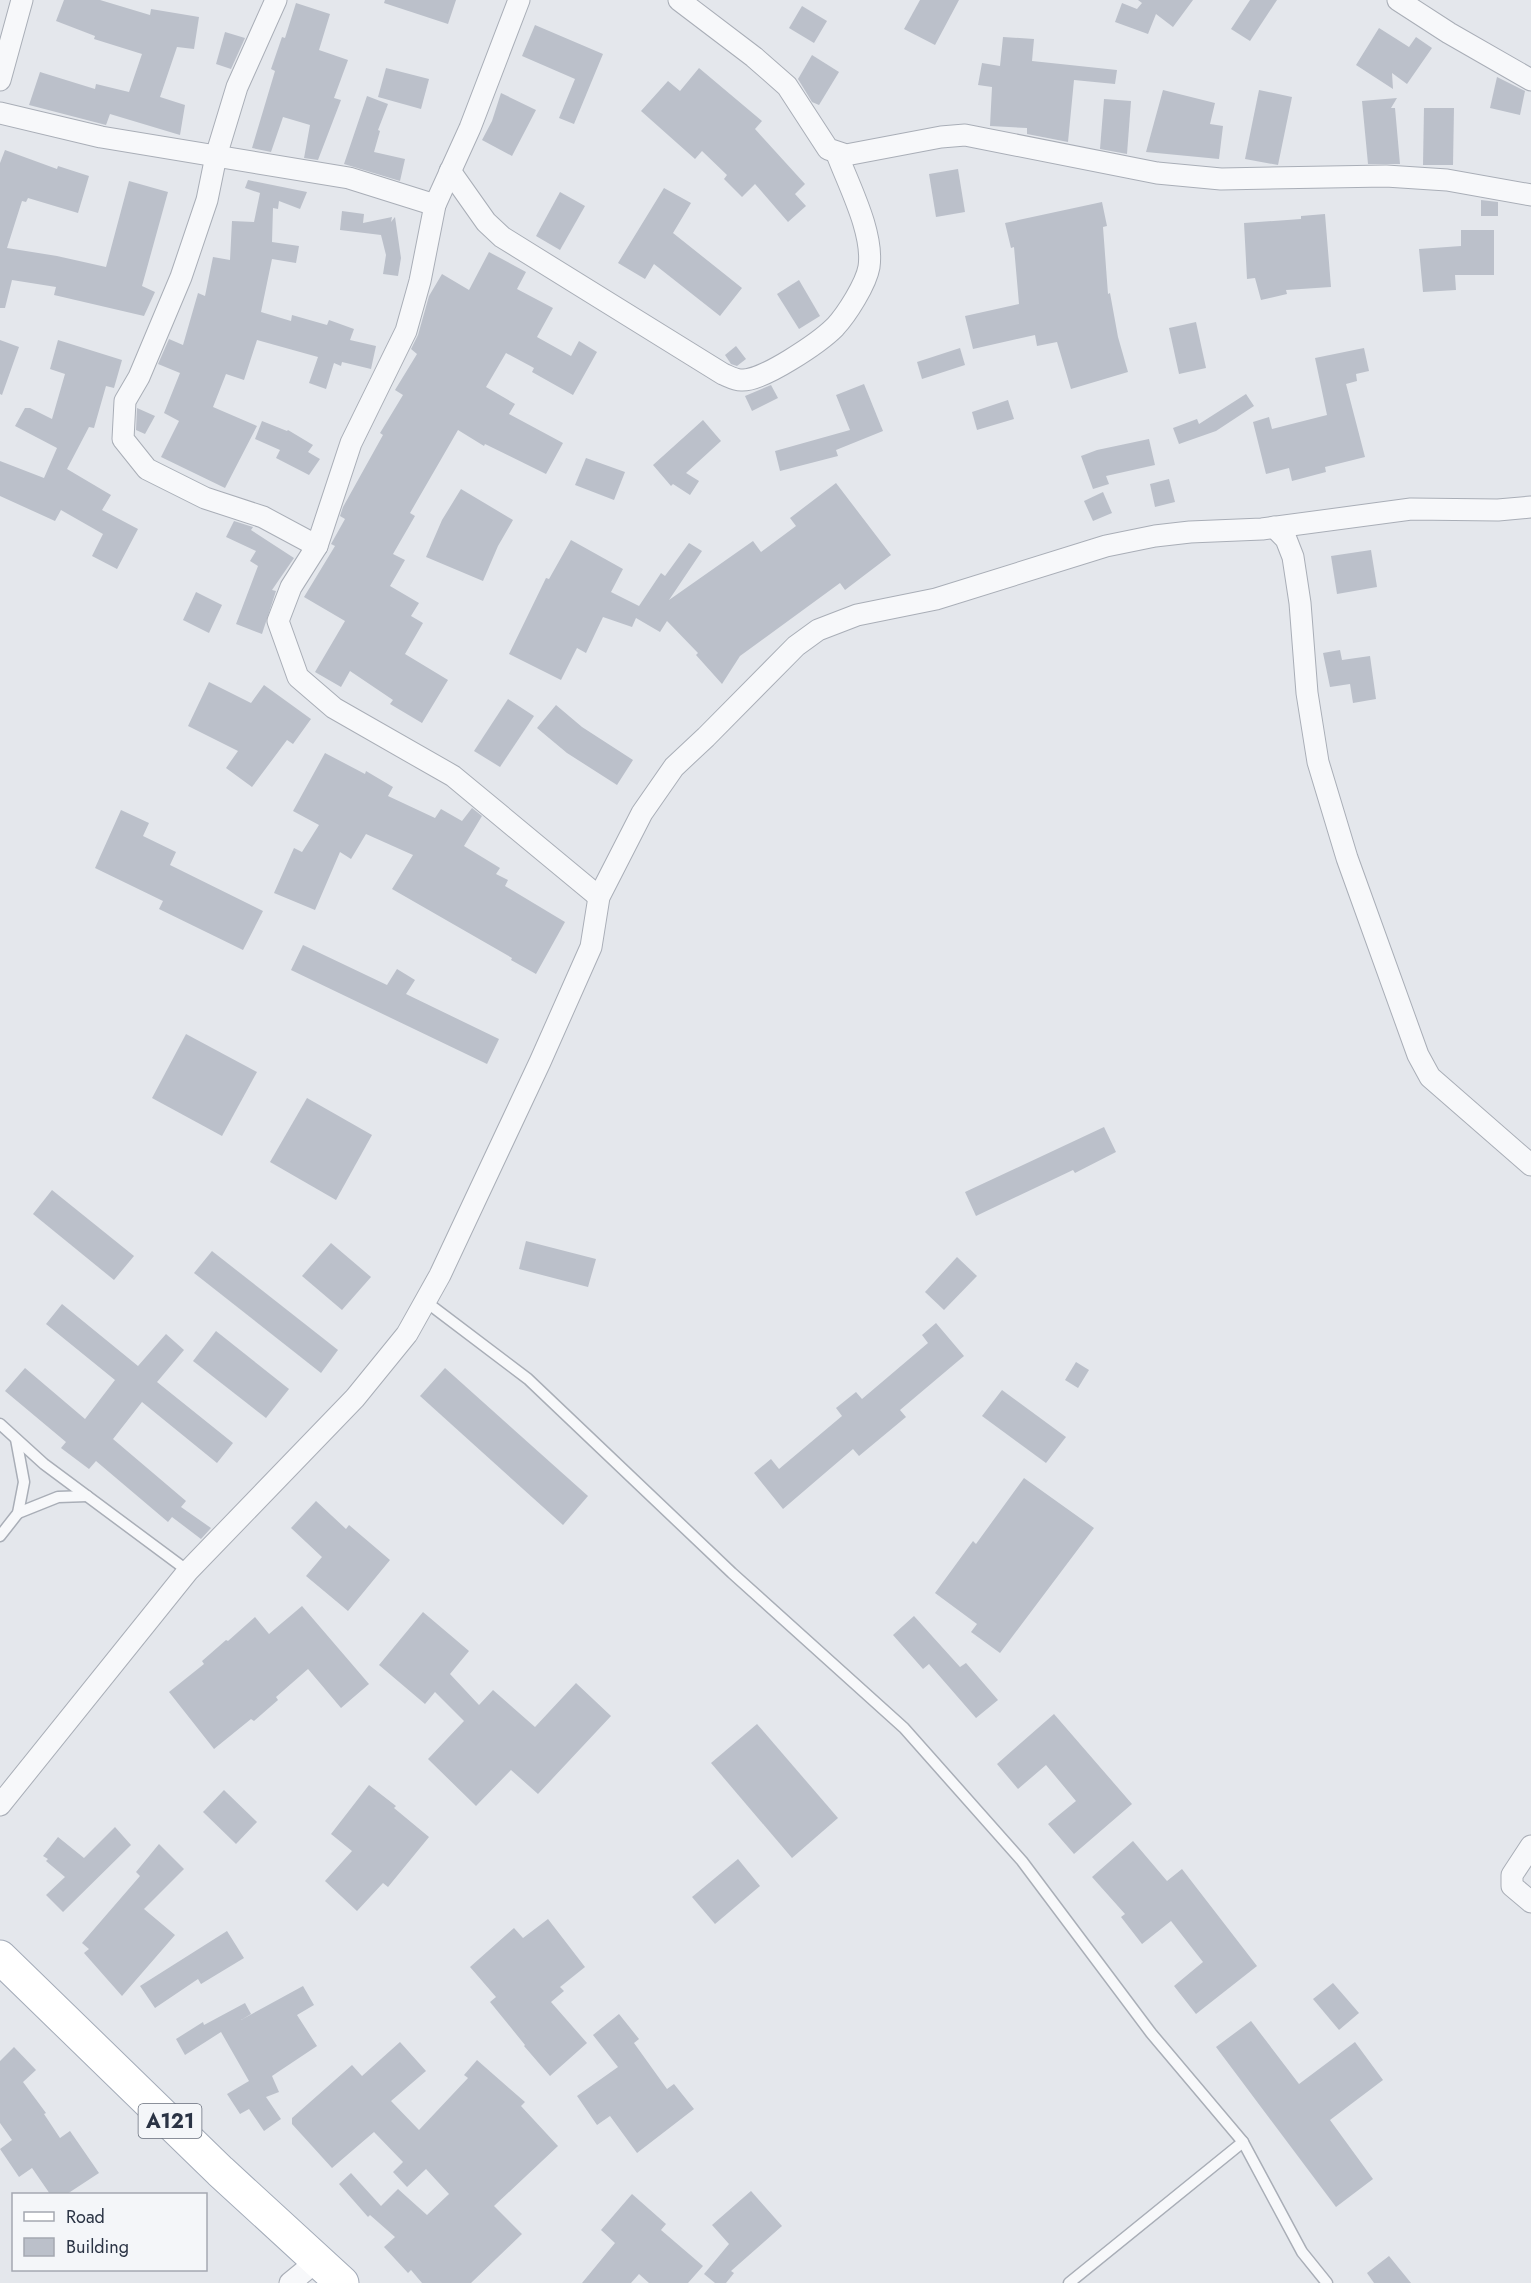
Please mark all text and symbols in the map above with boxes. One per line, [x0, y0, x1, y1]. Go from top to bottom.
road number: A121 [138, 2104, 201, 2138]
legend [12, 2193, 207, 2271]
text: Road [66, 2204, 105, 2230]
text: Building [66, 2234, 129, 2260]

